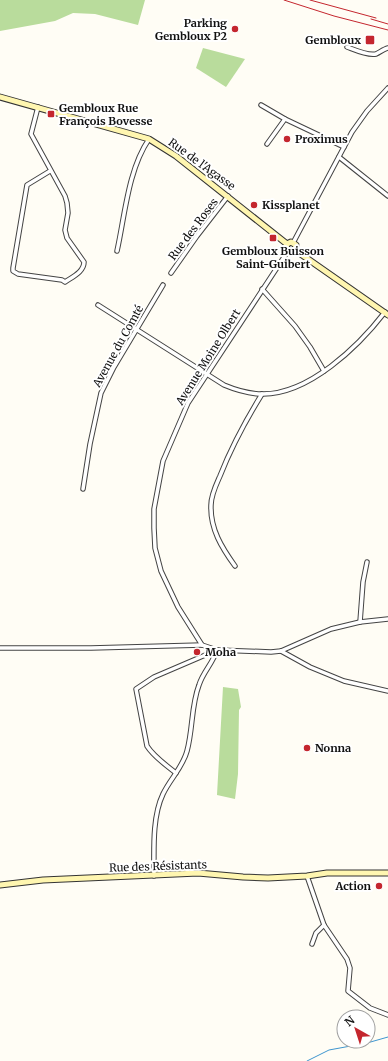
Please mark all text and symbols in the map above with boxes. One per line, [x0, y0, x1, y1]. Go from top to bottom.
place label: Parking Gembloux P2 [155, 16, 228, 43]
marker: Parking Gembloux P2 [230, 24, 240, 34]
place label: Gembloux [305, 33, 361, 47]
marker: Gembloux [364, 34, 376, 46]
place label: Gembloux Rue François Bovesse [59, 101, 152, 128]
marker: Gembloux Rue François Bovesse [46, 109, 56, 119]
place label: Proximus [295, 132, 348, 146]
marker: Proximus [282, 134, 292, 144]
street label: Rue de l'Agasse [166, 135, 238, 193]
street label: Rue des Roses [165, 195, 221, 263]
place label: Kissplanet [262, 198, 320, 212]
marker: Kissplanet [249, 200, 259, 210]
marker: Gembloux Buisson Saint-Guibert [268, 233, 278, 243]
place label: Gembloux Buisson Saint-Guibert [222, 244, 325, 271]
street label: Avenue du Comté [89, 302, 146, 390]
street label: Avenue Moine Olbert [172, 306, 244, 408]
place label: Moha [205, 645, 236, 659]
marker: Moha [192, 647, 202, 657]
place label: Nonna [315, 741, 351, 755]
marker: Nonna [302, 743, 312, 753]
street label: Rue des Résistants [109, 857, 207, 875]
place label: Action [334, 879, 372, 893]
marker: Action [374, 881, 384, 891]
north arrow [336, 1009, 376, 1049]
text: N [342, 1013, 358, 1029]

